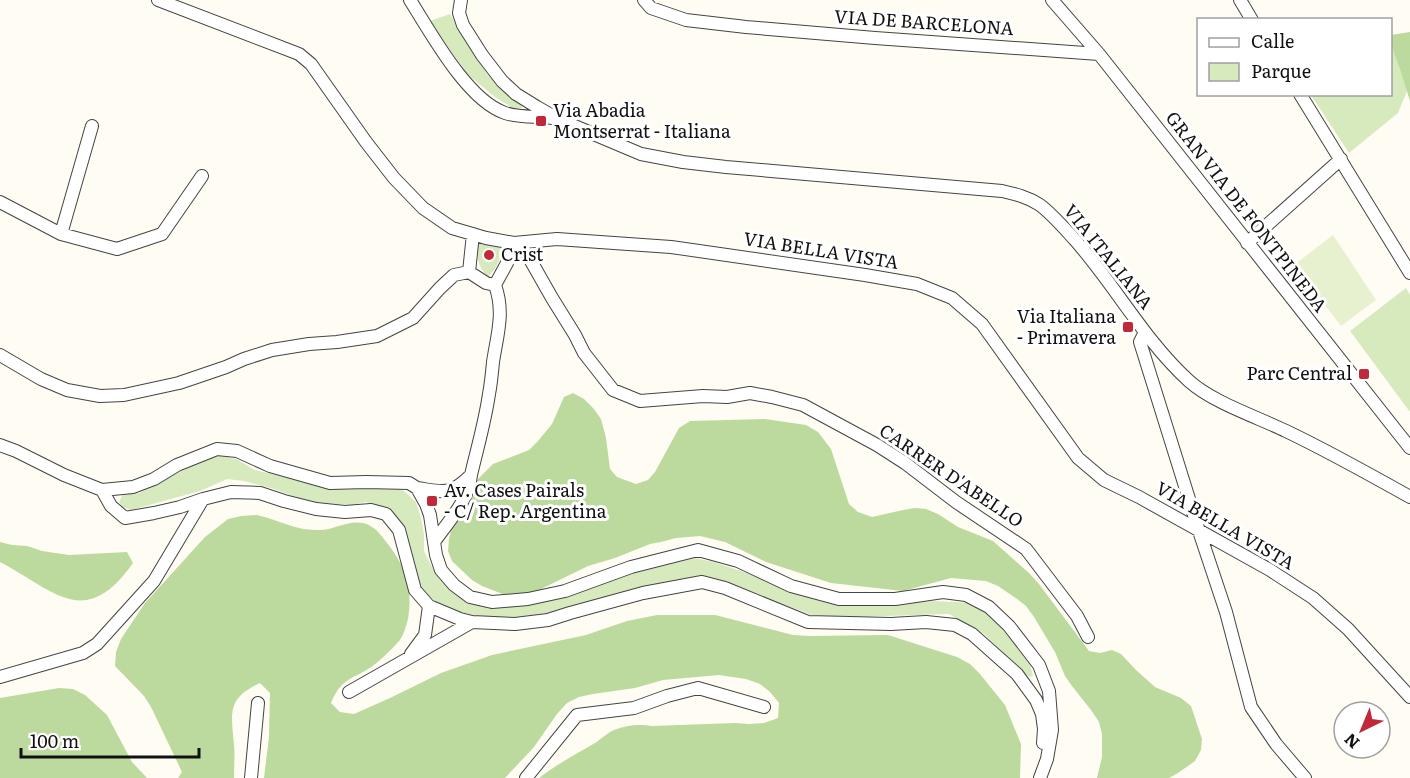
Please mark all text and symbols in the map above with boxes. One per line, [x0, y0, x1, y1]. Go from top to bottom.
street label: VIA DE BARCELONA [833, 2, 1015, 41]
legend [1197, 18, 1392, 96]
text: Calle [1251, 27, 1294, 54]
text: Parque [1251, 57, 1311, 84]
place label: Via Abadia Montserrat - Italiana [553, 96, 731, 144]
street label: GRAN VIA DE FONTPINEDA [1160, 105, 1334, 317]
marker: Via Abadia Montserrat - Italiana [534, 114, 548, 128]
street label: VIA ITALIANA [1058, 197, 1160, 315]
street label: VIA BELLA VISTA [742, 224, 901, 275]
place label: Crist [501, 240, 544, 267]
marker: Crist [482, 248, 496, 262]
place label: Via Italiana - Primavera [1017, 302, 1116, 350]
marker: Via Italiana - Primavera [1121, 320, 1135, 334]
place label: Parc Central [1246, 359, 1352, 386]
marker: Parc Central [1357, 367, 1371, 381]
street label: CARRER D'ABELLO [874, 416, 1029, 533]
street label: VIA BELLA VISTA [1151, 474, 1300, 575]
place label: Av. Cases Pairals - C/ Rep. Argentina [444, 476, 607, 524]
marker: Av. Cases Pairals - C/ Rep. Argentina [425, 494, 439, 508]
north arrow [1332, 700, 1392, 760]
scale bar [21, 721, 200, 759]
text: 100 m [30, 727, 79, 754]
text: N [1338, 728, 1364, 755]

